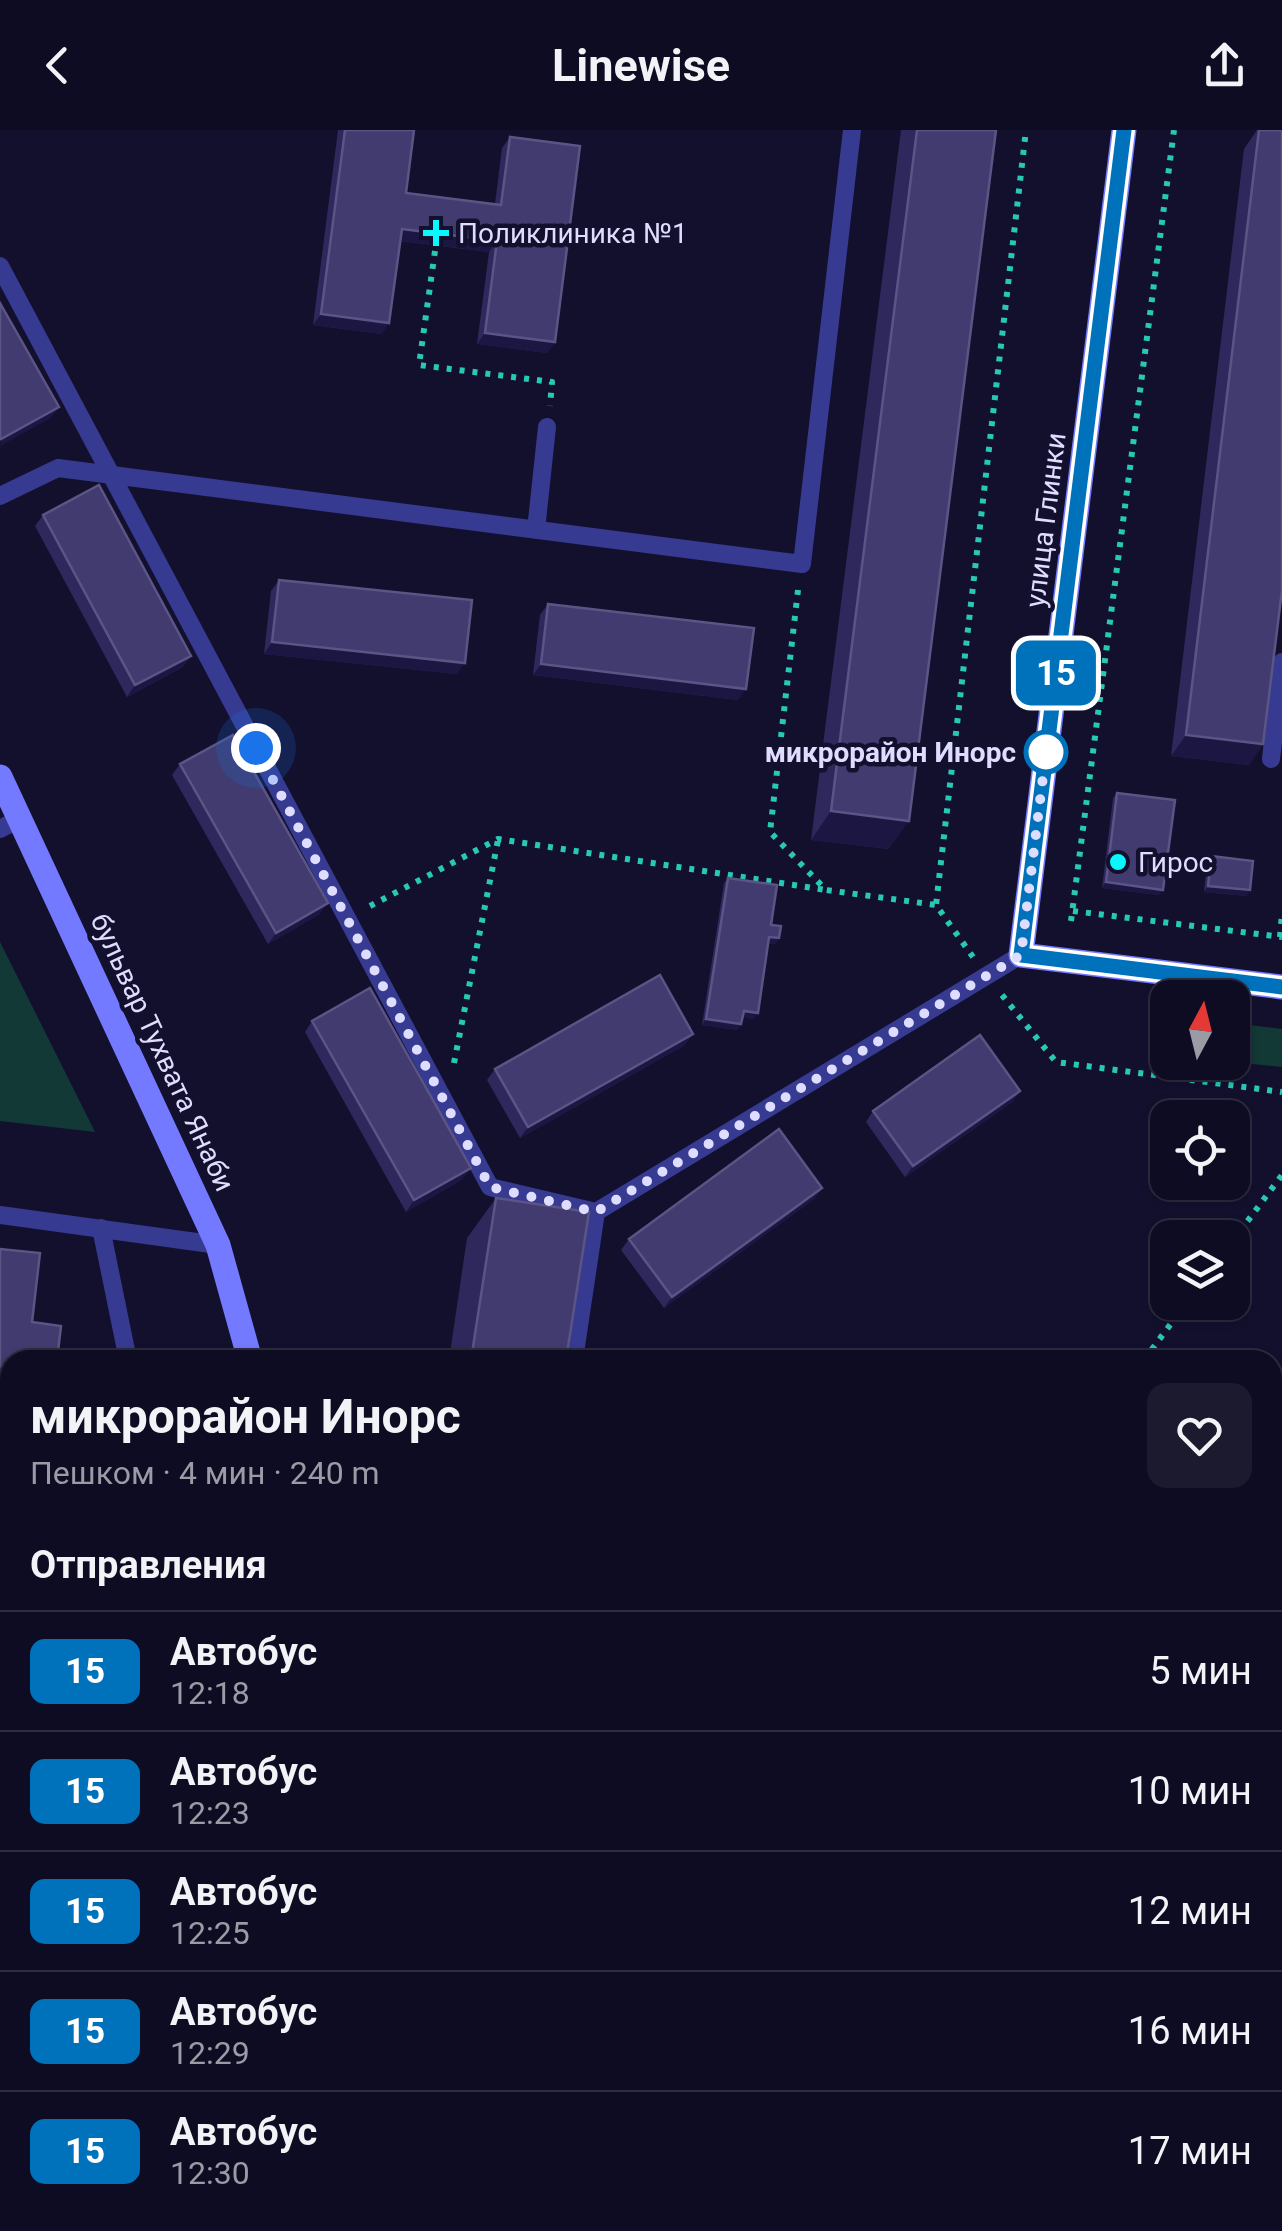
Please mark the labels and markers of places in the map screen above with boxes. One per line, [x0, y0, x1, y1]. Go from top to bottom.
place label: Поликлиника №1 [458, 217, 688, 250]
marker: Поликлиника №1 [423, 220, 449, 246]
marker: микрорайон Инорс [1025, 731, 1067, 773]
place label: микрорайон Инорс [765, 736, 1016, 769]
place label: Гирос [1138, 846, 1213, 879]
marker: Гирос [1107, 851, 1129, 873]

